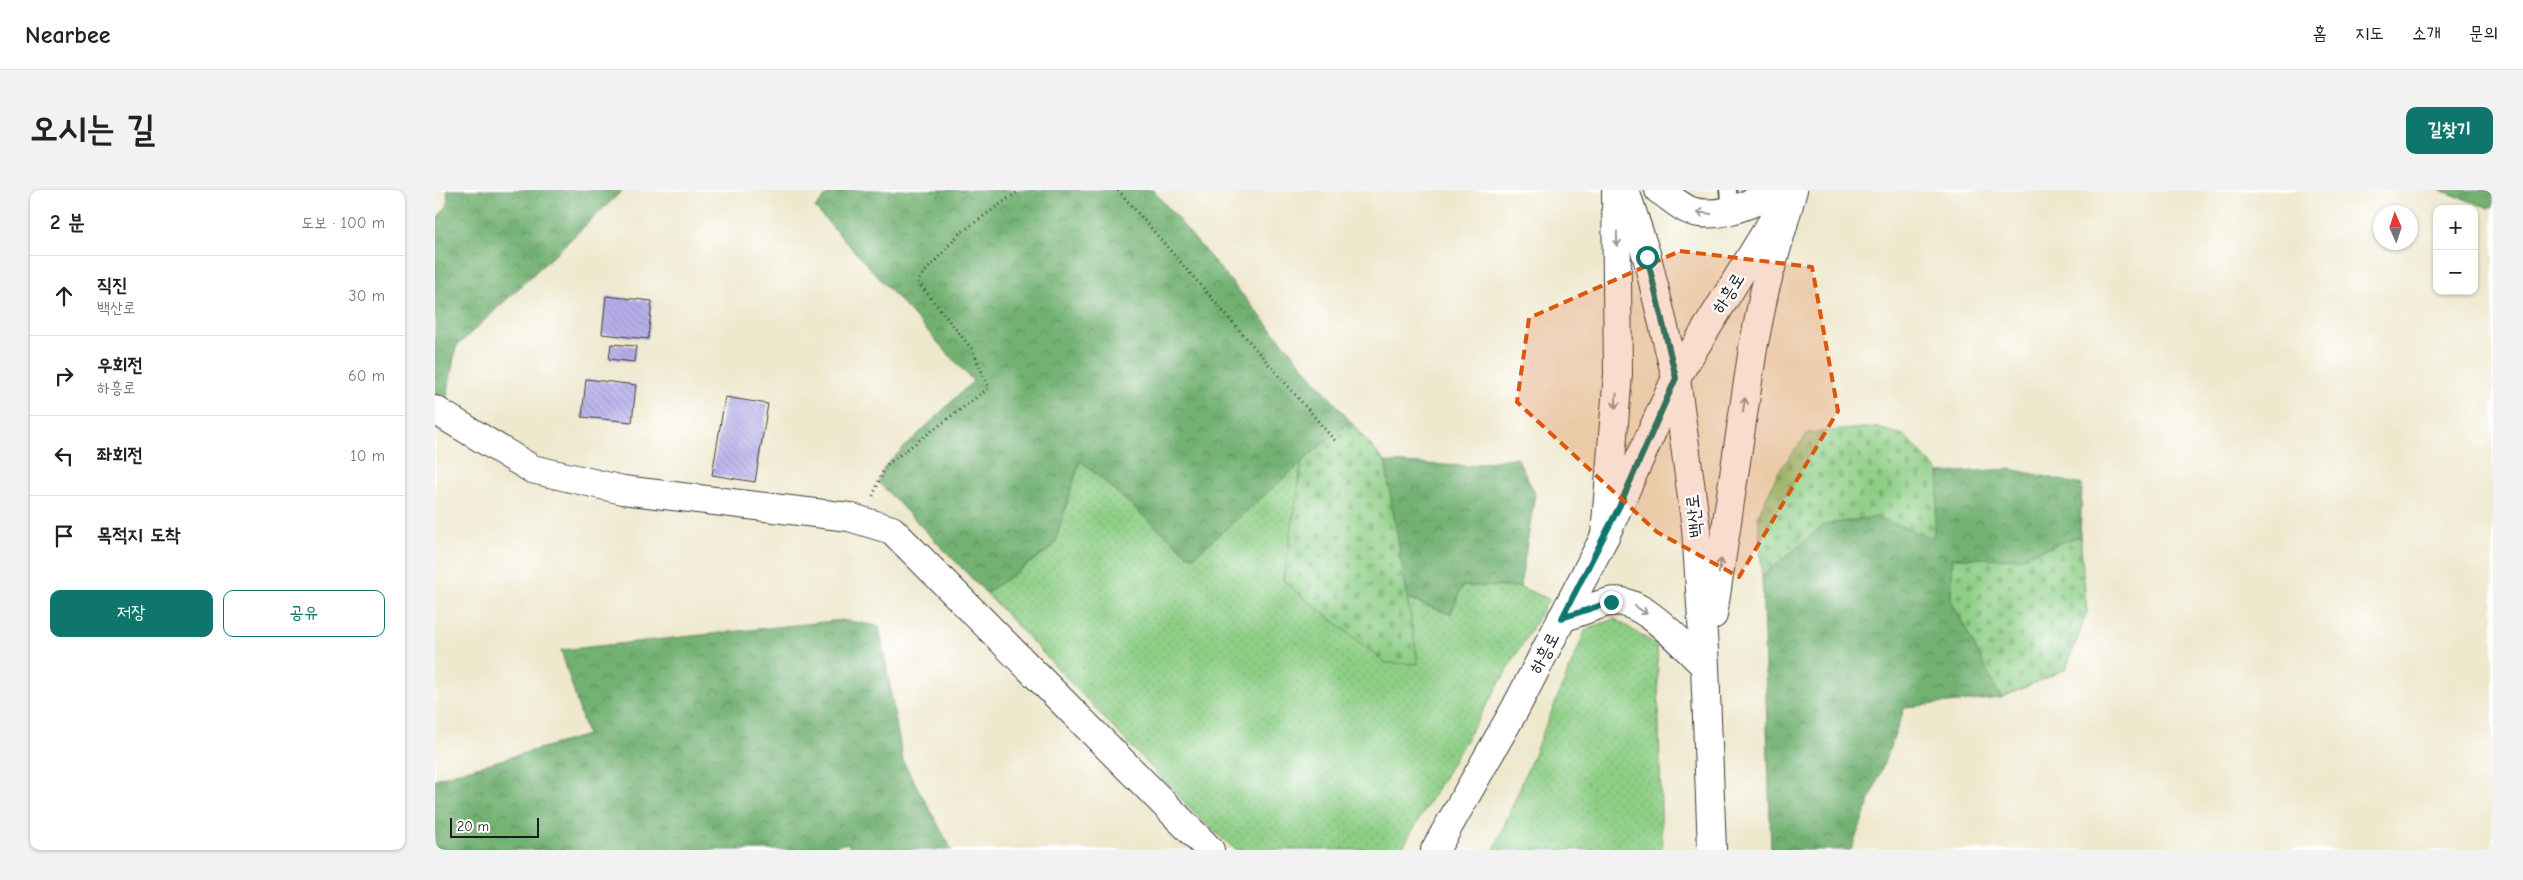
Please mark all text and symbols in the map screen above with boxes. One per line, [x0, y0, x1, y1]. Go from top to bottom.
text: Nearbee [25, 21, 110, 49]
text: 홈 [2313, 23, 2327, 44]
text: 지도 [2355, 23, 2384, 44]
text: 소개 [2412, 23, 2441, 44]
text: 문의 [2469, 23, 2498, 44]
button: 길찾기 [2406, 107, 2493, 154]
text: 오시는 길 [30, 108, 155, 149]
north arrow [2373, 205, 2418, 250]
map controls [2433, 205, 2478, 295]
button: + [2433, 205, 2478, 250]
one-way arrow [1697, 207, 1713, 217]
text: 2 분 [50, 210, 85, 234]
text: 도보 · 100 m [301, 214, 385, 232]
one-way arrow [1612, 230, 1622, 246]
route start [1636, 246, 1659, 269]
button: − [2433, 250, 2478, 295]
street label: 하흥로 [1708, 269, 1749, 317]
text: 직진 [97, 274, 128, 296]
icon: ahead [50, 282, 78, 310]
text: 30 m [349, 287, 385, 305]
text: 백산로 [97, 299, 136, 317]
text: 우회전 [97, 354, 143, 376]
icon: right [50, 362, 78, 390]
text: 60 m [348, 367, 385, 385]
text: 하흥로 [97, 379, 136, 397]
one-way arrow [1612, 393, 1621, 409]
one-way arrow [1740, 397, 1750, 413]
icon: left [50, 442, 78, 470]
text: 좌회전 [97, 444, 143, 466]
text: 10 m [350, 447, 385, 465]
street label: 백산로 [1682, 493, 1707, 539]
icon: arrive [50, 522, 78, 550]
text: 목적지 도착 [97, 524, 180, 546]
one-way arrow [1716, 558, 1726, 574]
button: 저장 [50, 590, 213, 637]
button: 공유 [223, 590, 385, 637]
route end [1600, 591, 1623, 614]
one-way arrow [1634, 605, 1648, 615]
street label: 하흥로 [1525, 629, 1564, 677]
scale bar [450, 815, 539, 838]
text: 20 m [457, 818, 489, 835]

